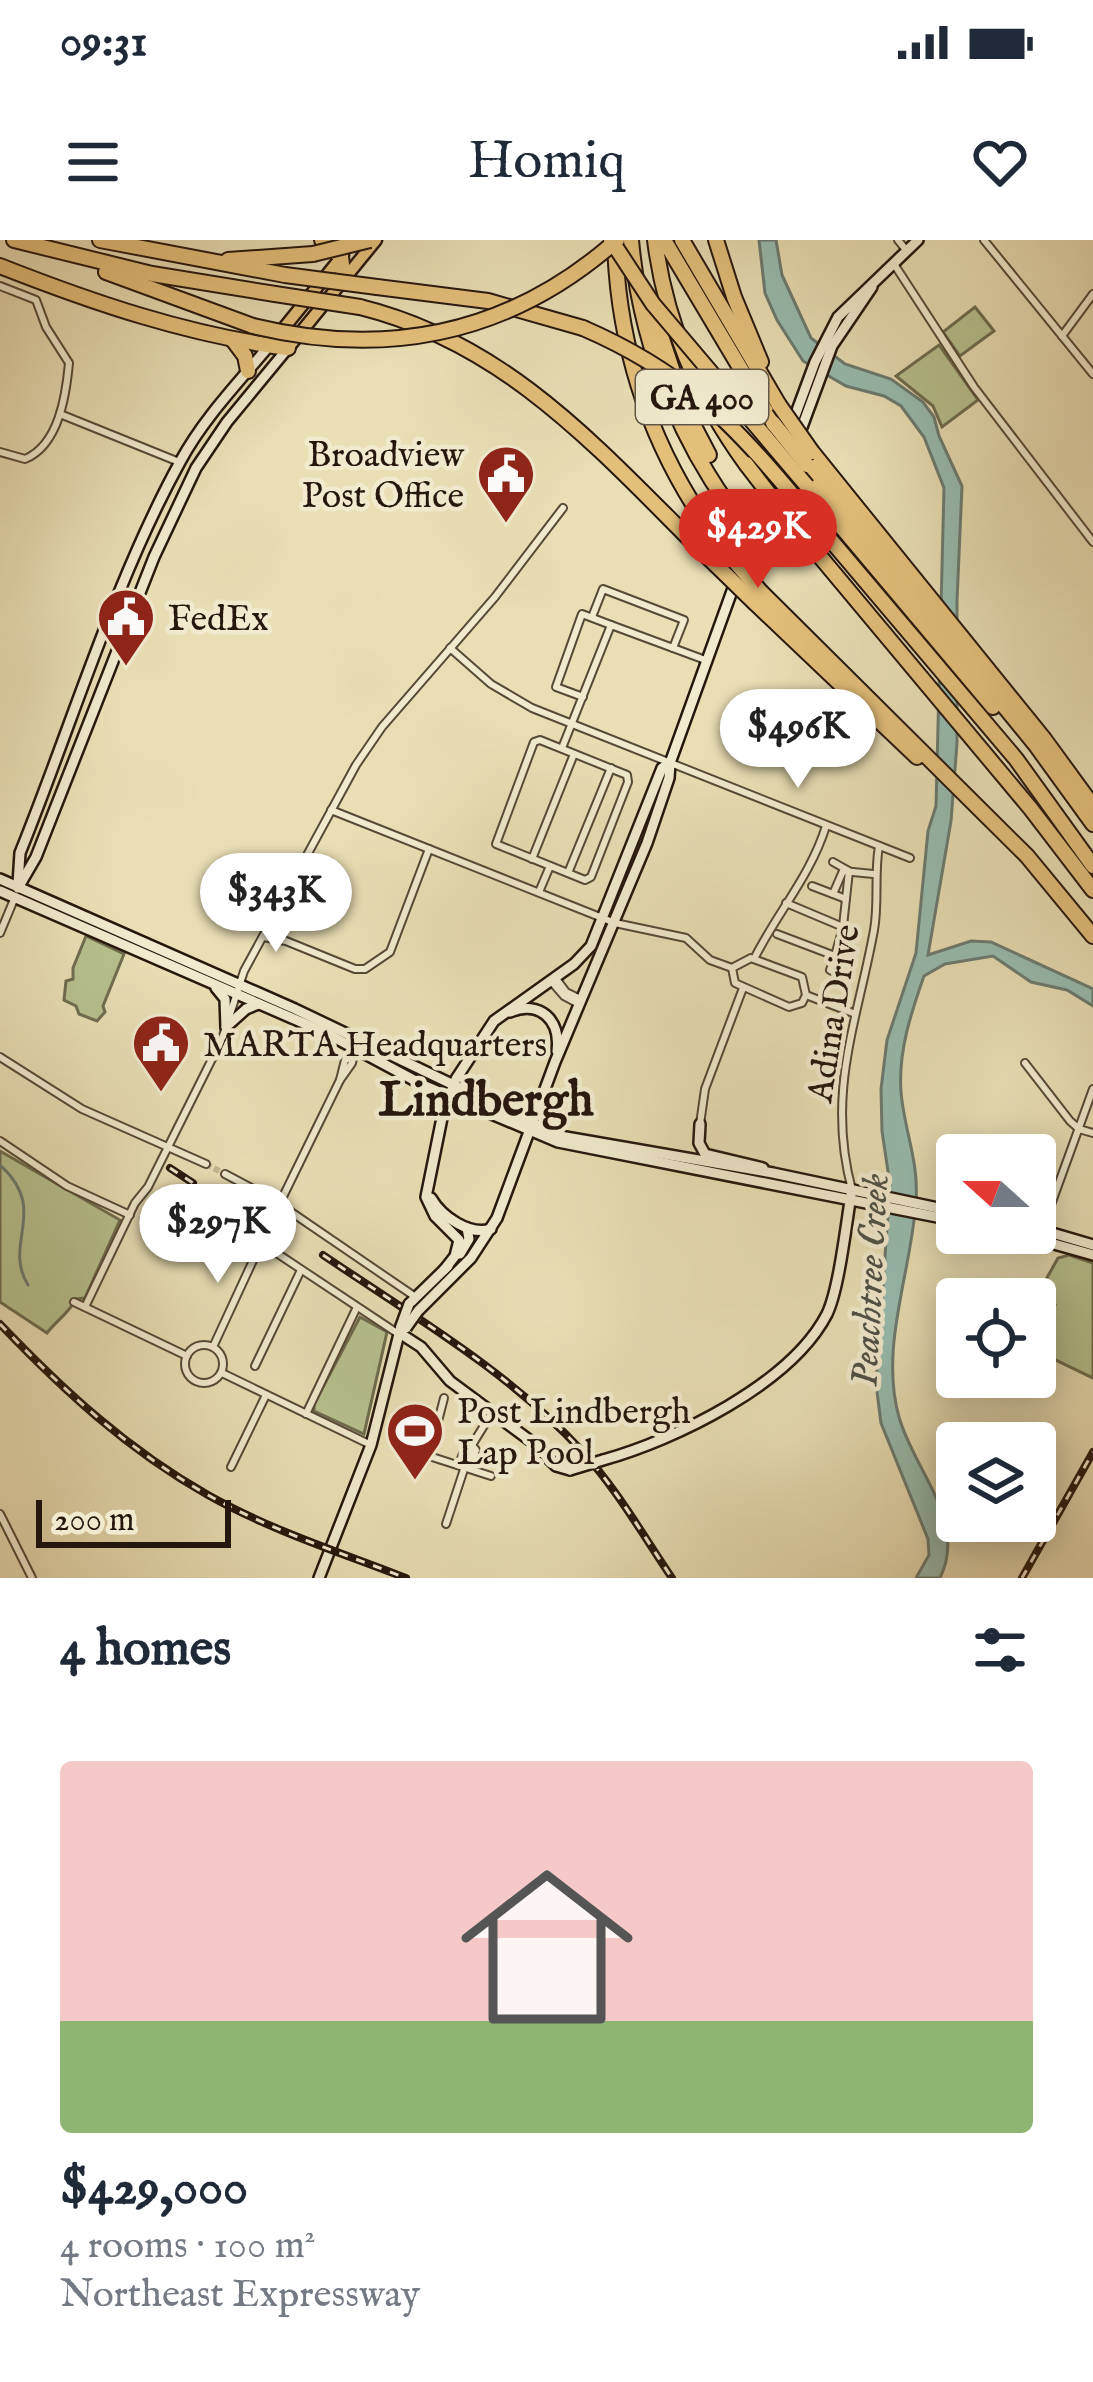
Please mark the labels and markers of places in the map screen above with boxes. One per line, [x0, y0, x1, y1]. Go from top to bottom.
place label: Broadview Post Office [302, 433, 465, 520]
public building icon: Broadview Post Office [475, 443, 537, 525]
pin: $429K [674, 489, 842, 591]
public building icon: FedEx [95, 586, 157, 668]
place label: FedEx [168, 597, 269, 643]
pin: $496K [714, 689, 882, 791]
pin: $343K [192, 853, 360, 955]
public building icon: MARTA Headquarters [130, 1012, 192, 1094]
place label: MARTA Headquarters [203, 1023, 547, 1069]
pin: $297K [134, 1184, 302, 1286]
place label: Post Lindbergh Lap Pool [457, 1390, 691, 1477]
sports icon: Post Lindbergh Lap Pool [384, 1400, 446, 1482]

